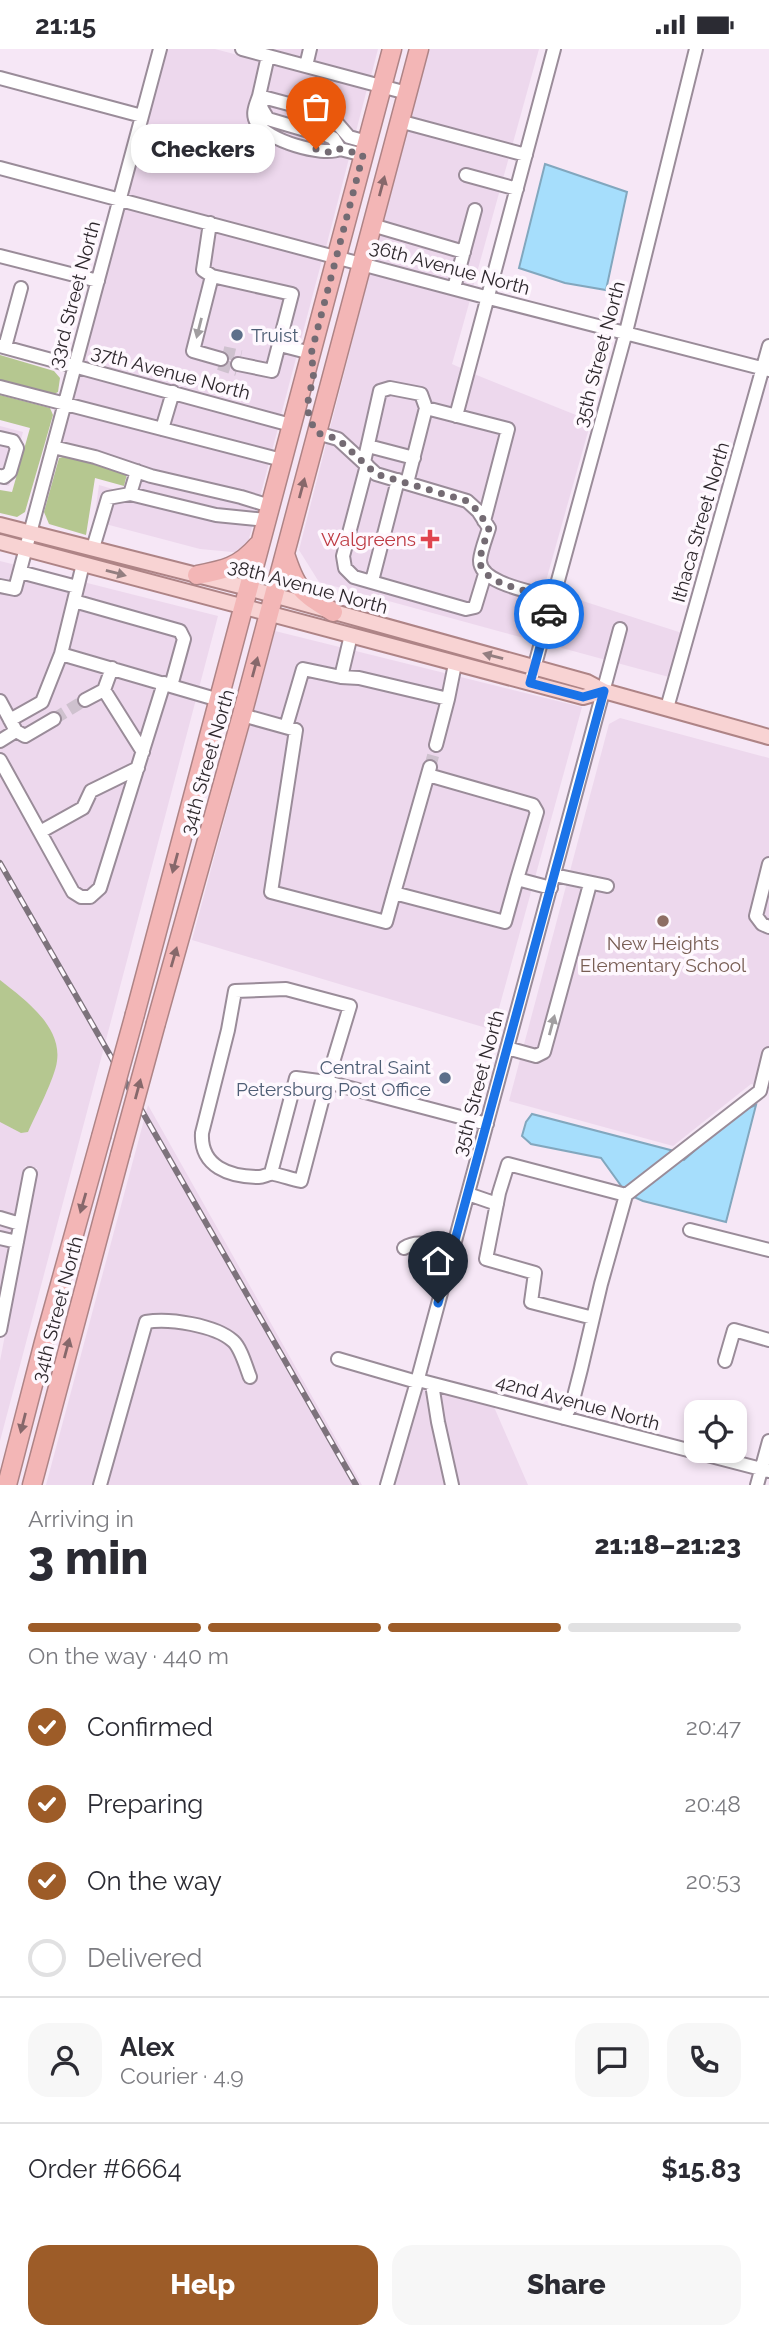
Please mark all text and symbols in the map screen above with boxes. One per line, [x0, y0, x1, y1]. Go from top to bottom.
text: 21:15 [35, 10, 96, 40]
pin [286, 77, 346, 149]
icon: bag [297, 88, 335, 126]
callout: Checkers [131, 125, 274, 173]
text: Checkers [151, 135, 255, 162]
one-way arrow [377, 175, 388, 197]
street label: 33rd Street North [44, 218, 104, 370]
street label: 36th Avenue North [368, 235, 532, 299]
street label: 35th Street North [569, 279, 629, 429]
one-way arrow [193, 318, 203, 339]
place label: Truist [251, 324, 299, 346]
marker: Truist [229, 327, 245, 343]
street label: 37th Avenue North [89, 340, 253, 404]
street label: Ithaca Street North [667, 439, 733, 605]
one-way arrow [297, 477, 308, 499]
place label: Walgreens [321, 528, 416, 550]
marker: Walgreens [422, 531, 438, 547]
street label: 38th Avenue North [226, 554, 390, 618]
one-way arrow [105, 568, 127, 579]
courier [514, 579, 584, 649]
icon: car [530, 595, 568, 633]
one-way arrow [481, 650, 503, 661]
one-way arrow [250, 656, 261, 678]
street label: 34th Street North [176, 687, 238, 837]
one-way arrow [169, 852, 180, 874]
marker: New Heights Elementary School [655, 913, 671, 929]
place label: New Heights Elementary School [580, 932, 747, 976]
one-way arrow [169, 946, 180, 968]
street label: 35th Street North [448, 1008, 508, 1158]
one-way arrow [548, 1014, 558, 1035]
place label: Central Saint Petersburg Post Office [236, 1056, 432, 1100]
marker: Central Saint Petersburg Post Office [437, 1070, 453, 1086]
one-way arrow [133, 1078, 144, 1100]
one-way arrow [77, 1192, 88, 1214]
pin [408, 1231, 468, 1303]
street label: 34th Street North [27, 1234, 87, 1384]
icon: home [419, 1242, 457, 1280]
one-way arrow [63, 1337, 73, 1358]
street label: 42nd Avenue North [494, 1370, 662, 1434]
map controls [684, 1400, 747, 1463]
button: locate [684, 1400, 747, 1463]
one-way arrow [17, 1412, 28, 1434]
text: Arriving in [28, 1505, 134, 1532]
text: 21:18–21:23 [595, 1530, 741, 1560]
text: 3 min [28, 1531, 148, 1585]
text: On the way · 440 m [28, 1642, 229, 1669]
icon: check [28, 1708, 66, 1746]
text: Confirmed [87, 1712, 213, 1742]
text: 20:47 [686, 1713, 741, 1740]
icon: check [28, 1785, 66, 1823]
text: Preparing [87, 1789, 203, 1819]
text: 20:48 [684, 1790, 741, 1817]
icon: check [28, 1862, 66, 1900]
text: On the way [87, 1866, 222, 1896]
text: 20:53 [686, 1867, 741, 1894]
text: Delivered [87, 1943, 202, 1973]
button: person [28, 2023, 102, 2097]
button: chat [575, 2023, 649, 2097]
button: phone [667, 2023, 741, 2097]
text: Alex [120, 2032, 175, 2062]
text: Courier · 4.9 [120, 2062, 244, 2089]
text: Order #6664 [28, 2154, 182, 2184]
text: $15.83 [661, 2154, 741, 2184]
button: Help [28, 2245, 378, 2325]
button: Share [392, 2245, 741, 2325]

